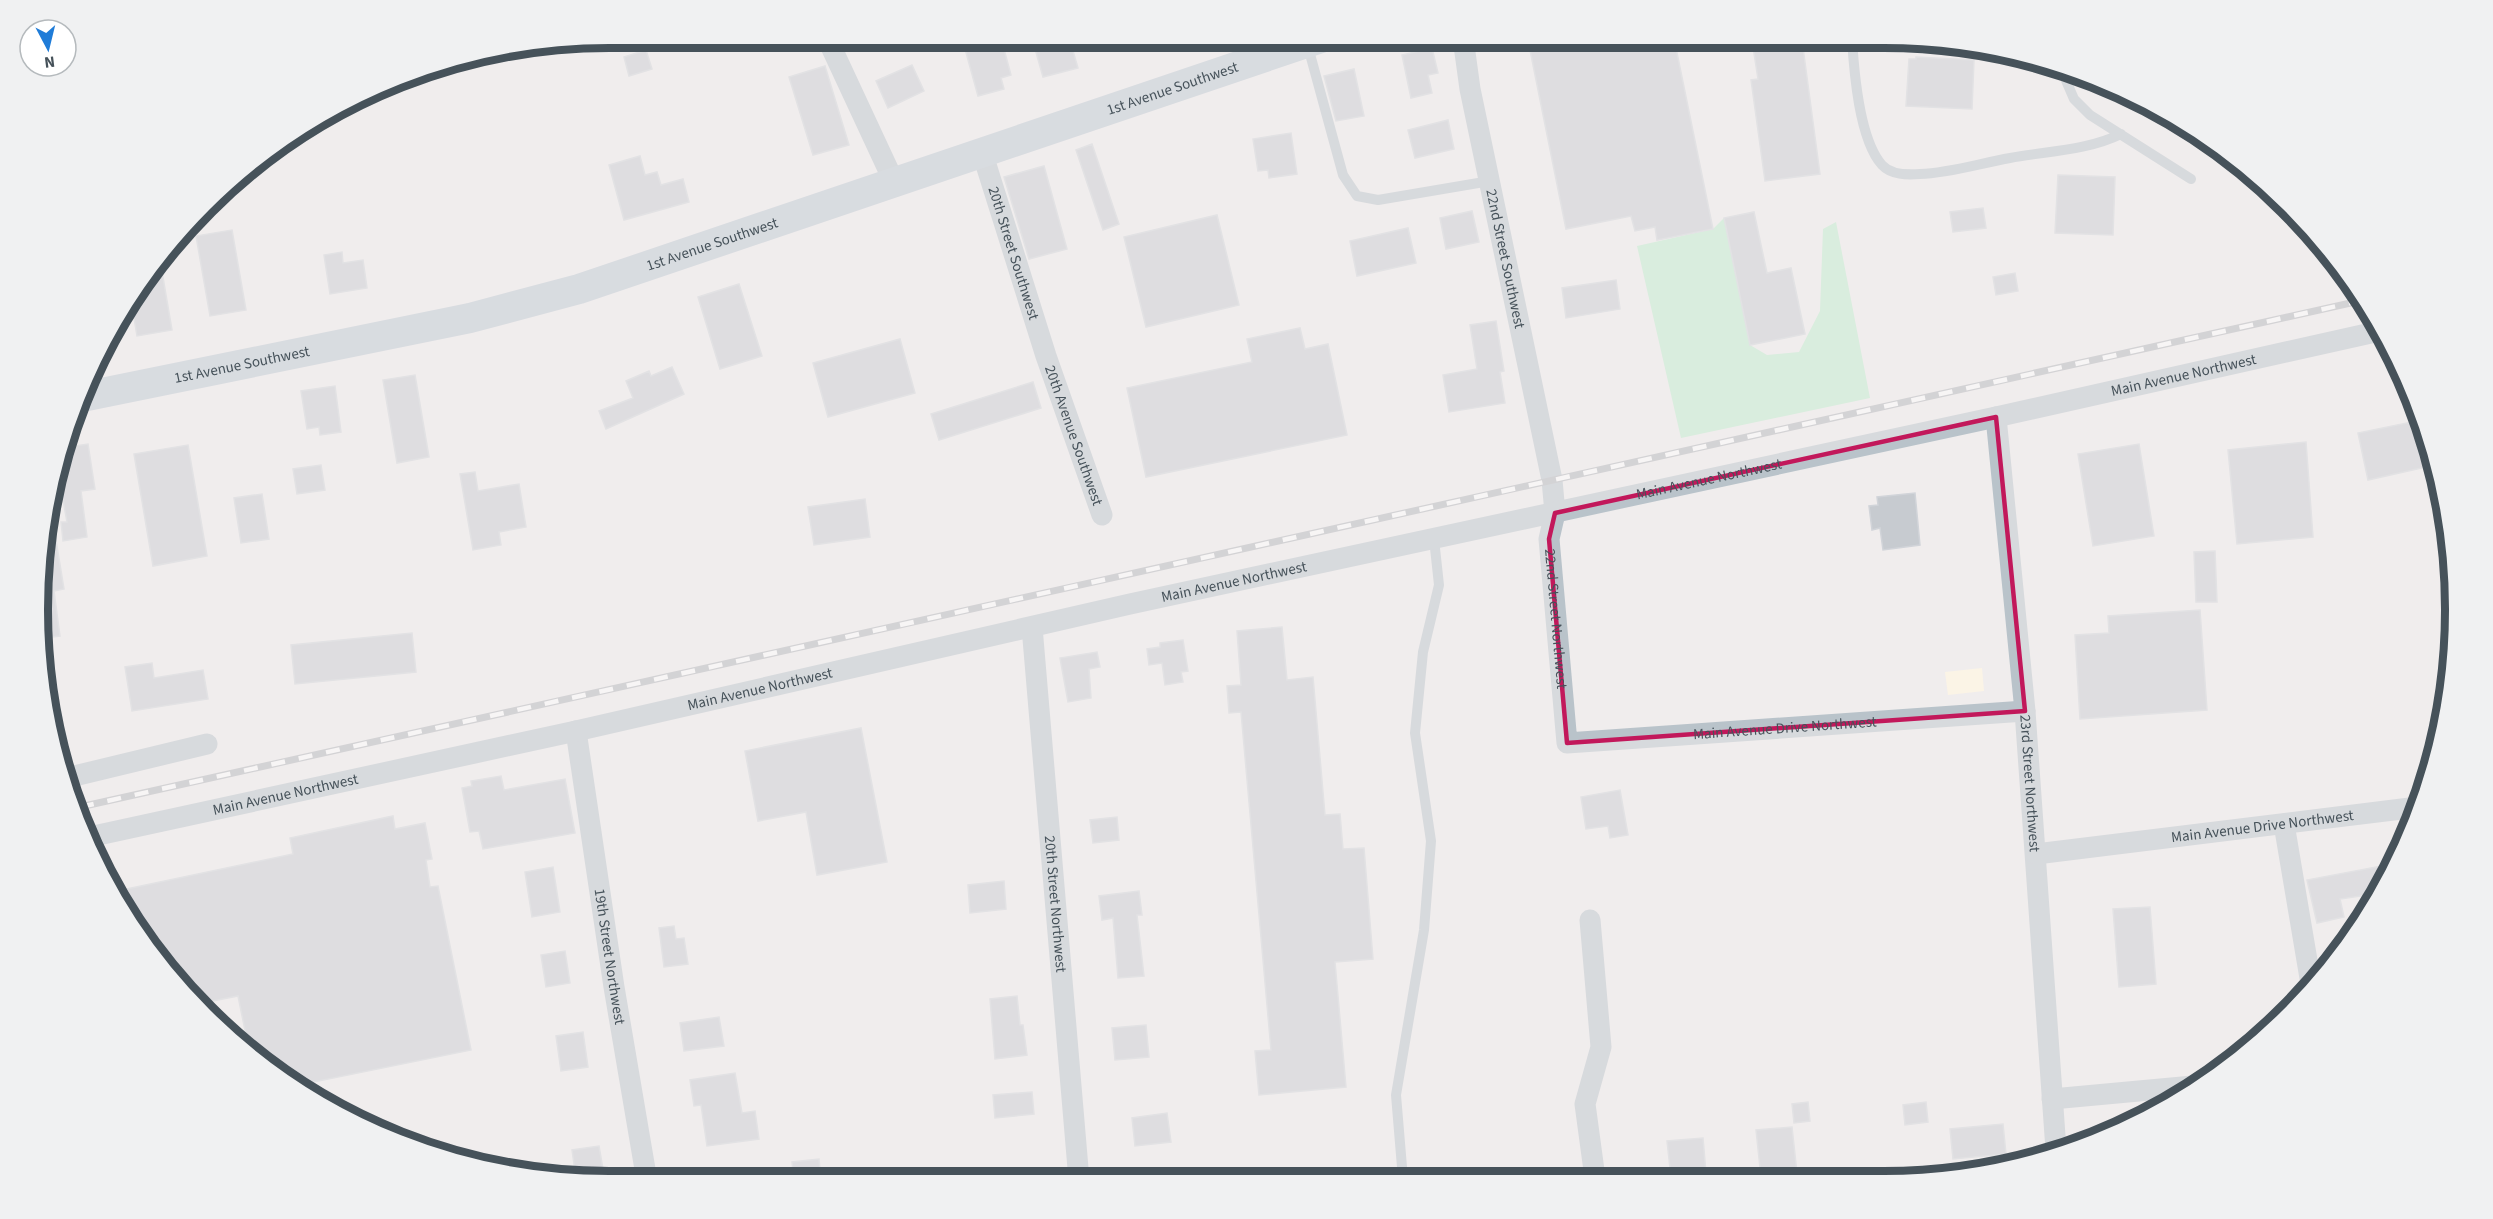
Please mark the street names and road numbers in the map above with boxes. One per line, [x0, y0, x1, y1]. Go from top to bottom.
street label: 1st Avenue Southwest [1104, 57, 1241, 121]
street label: 20th Street Southwest [982, 184, 1044, 323]
street label: 22nd Street Southwest [1480, 187, 1530, 331]
street label: 1st Avenue Southwest [644, 212, 781, 277]
street label: 1st Avenue Southwest [172, 341, 311, 389]
street label: Main Avenue Northwest [2109, 349, 2258, 402]
street label: 20th Avenue Southwest [1039, 363, 1108, 509]
street label: Main Avenue Northwest [1634, 454, 1784, 505]
street label: 22nd Street Northwest [1539, 548, 1572, 690]
street label: Main Avenue Northwest [1159, 556, 1309, 608]
street label: Main Avenue Northwest [685, 663, 835, 716]
street label: Main Avenue Drive Northwest [1692, 711, 1877, 745]
street label: 23rd Street Northwest [2014, 714, 2045, 853]
street label: Main Avenue Northwest [211, 769, 360, 821]
street label: Main Avenue Drive Northwest [2170, 805, 2355, 848]
street label: 20th Street Northwest [1039, 835, 1071, 973]
street label: 19th Street Northwest [589, 887, 630, 1026]

